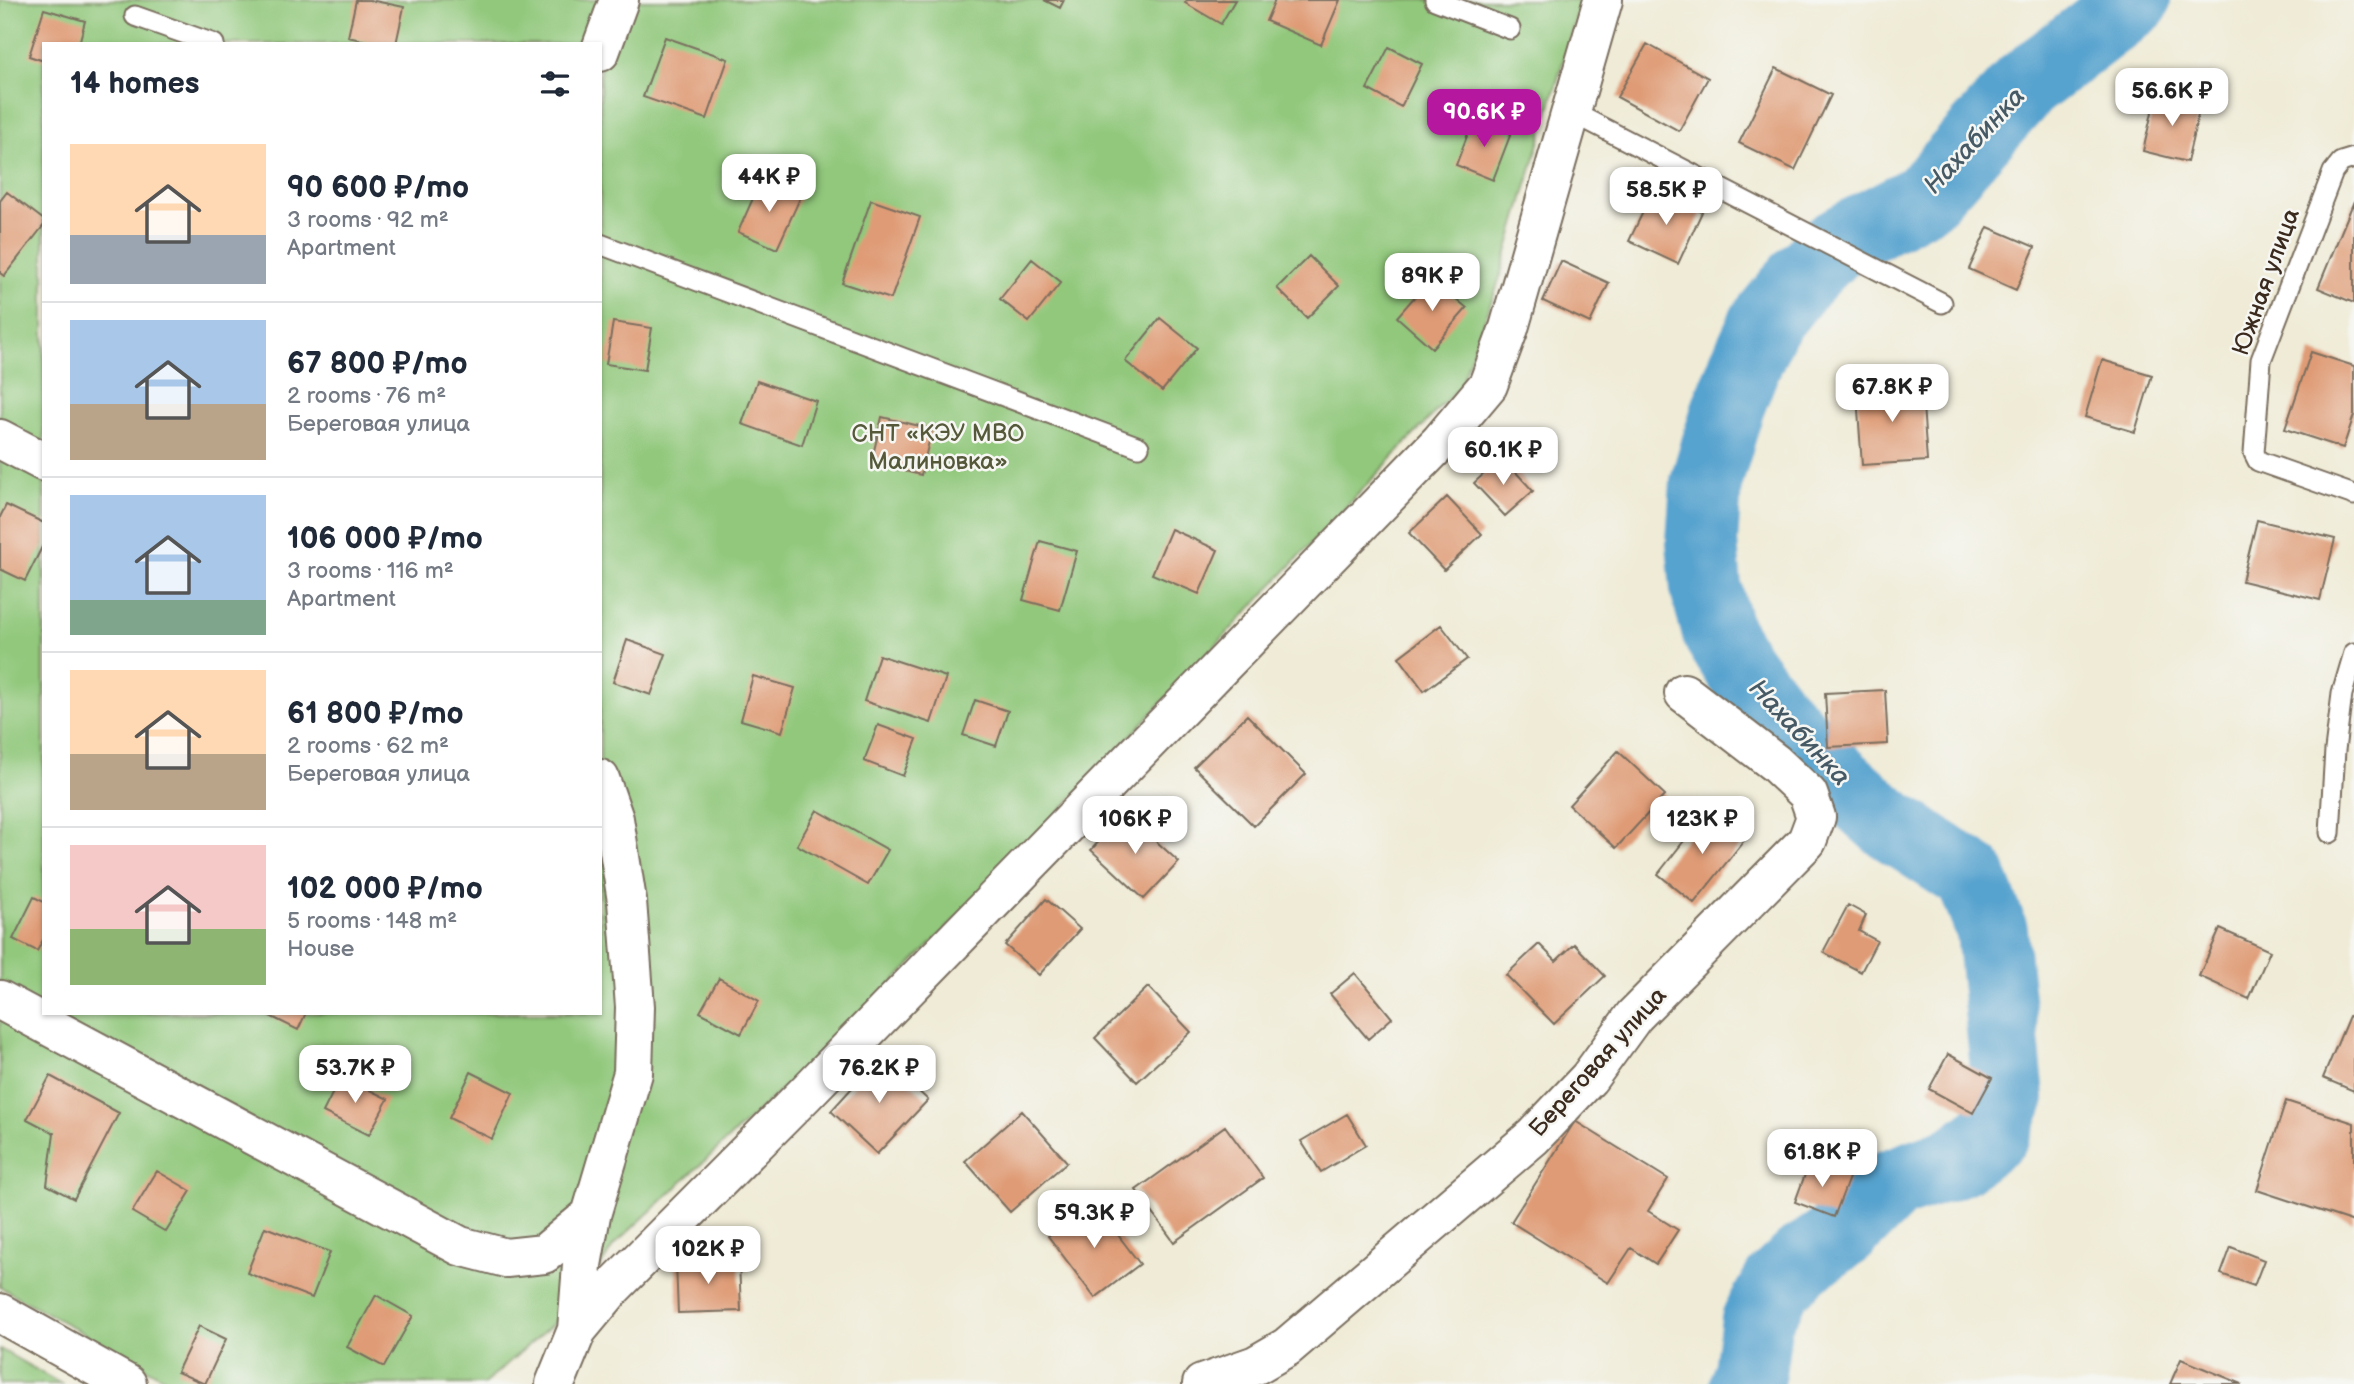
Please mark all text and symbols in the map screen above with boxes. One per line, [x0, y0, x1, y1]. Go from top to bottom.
icon: filters [536, 65, 574, 103]
text: 14 homes [70, 66, 199, 102]
pin: 56.6K ₽ [2107, 68, 2237, 128]
text: 56.6K ₽ [2131, 77, 2213, 105]
water label: Нахабинка [1918, 81, 2032, 201]
pin: 90.6K ₽ [1419, 90, 1549, 149]
text: 90.6K ₽ [1443, 98, 1525, 126]
pin: 44K ₽ [720, 154, 818, 214]
text: 44K ₽ [738, 163, 800, 191]
pin: 58.5K ₽ [1601, 168, 1731, 227]
text: 90 600 ₽/mo [287, 170, 469, 206]
icon: home [126, 172, 210, 256]
text: 58.5K ₽ [1626, 176, 1706, 204]
street label: Южная улица [2226, 205, 2306, 359]
text: 3 rooms · 92 m² [287, 206, 449, 234]
text: Apartment [287, 234, 396, 262]
pin: 89K ₽ [1383, 254, 1481, 313]
text: 89K ₽ [1401, 262, 1463, 290]
text: 67 800 ₽/mo [287, 346, 468, 382]
icon: home [126, 348, 210, 432]
pin: 67.8K ₽ [1827, 364, 1957, 424]
text: 67.8K ₽ [1852, 373, 1932, 401]
text: 2 rooms · 76 m² [287, 382, 446, 410]
text: Береговая улица [287, 410, 470, 438]
park label: СНТ «КЭУ МВО Малиновка» [852, 419, 1024, 476]
pin: 60.1K ₽ [1438, 428, 1568, 487]
text: 60.1K ₽ [1464, 436, 1542, 464]
text: 106 000 ₽/mo [287, 521, 483, 557]
icon: home [126, 523, 210, 607]
text: 3 rooms · 116 m² [287, 557, 454, 585]
text: Apartment [287, 585, 396, 613]
water label: Нахабинка [1742, 673, 1856, 793]
text: 61 800 ₽/mo [287, 696, 464, 732]
icon: home [126, 698, 210, 782]
text: 2 rooms · 62 m² [287, 732, 449, 760]
text: Береговая улица [287, 760, 470, 788]
pin: 106K ₽ [1078, 796, 1192, 856]
pin: 123K ₽ [1645, 796, 1759, 856]
text: 106K ₽ [1098, 805, 1172, 833]
text: 123K ₽ [1666, 805, 1738, 833]
text: 102 000 ₽/mo [287, 871, 483, 907]
icon: home [126, 873, 210, 957]
text: 5 rooms · 148 m² [287, 907, 457, 935]
text: House [287, 935, 354, 963]
street label: Береговая улица [1523, 981, 1673, 1143]
pin: 53.7K ₽ [290, 1046, 420, 1105]
pin: 76.2K ₽ [814, 1046, 944, 1105]
text: 53.7K ₽ [315, 1054, 395, 1082]
text: 76.2K ₽ [839, 1054, 919, 1082]
pin: 61.8K ₽ [1757, 1130, 1887, 1189]
text: 61.8K ₽ [1783, 1138, 1861, 1166]
pin: 59.3K ₽ [1029, 1190, 1159, 1250]
text: 59.3K ₽ [1054, 1199, 1134, 1227]
pin: 102K ₽ [651, 1226, 765, 1286]
text: 102K ₽ [671, 1235, 745, 1263]

